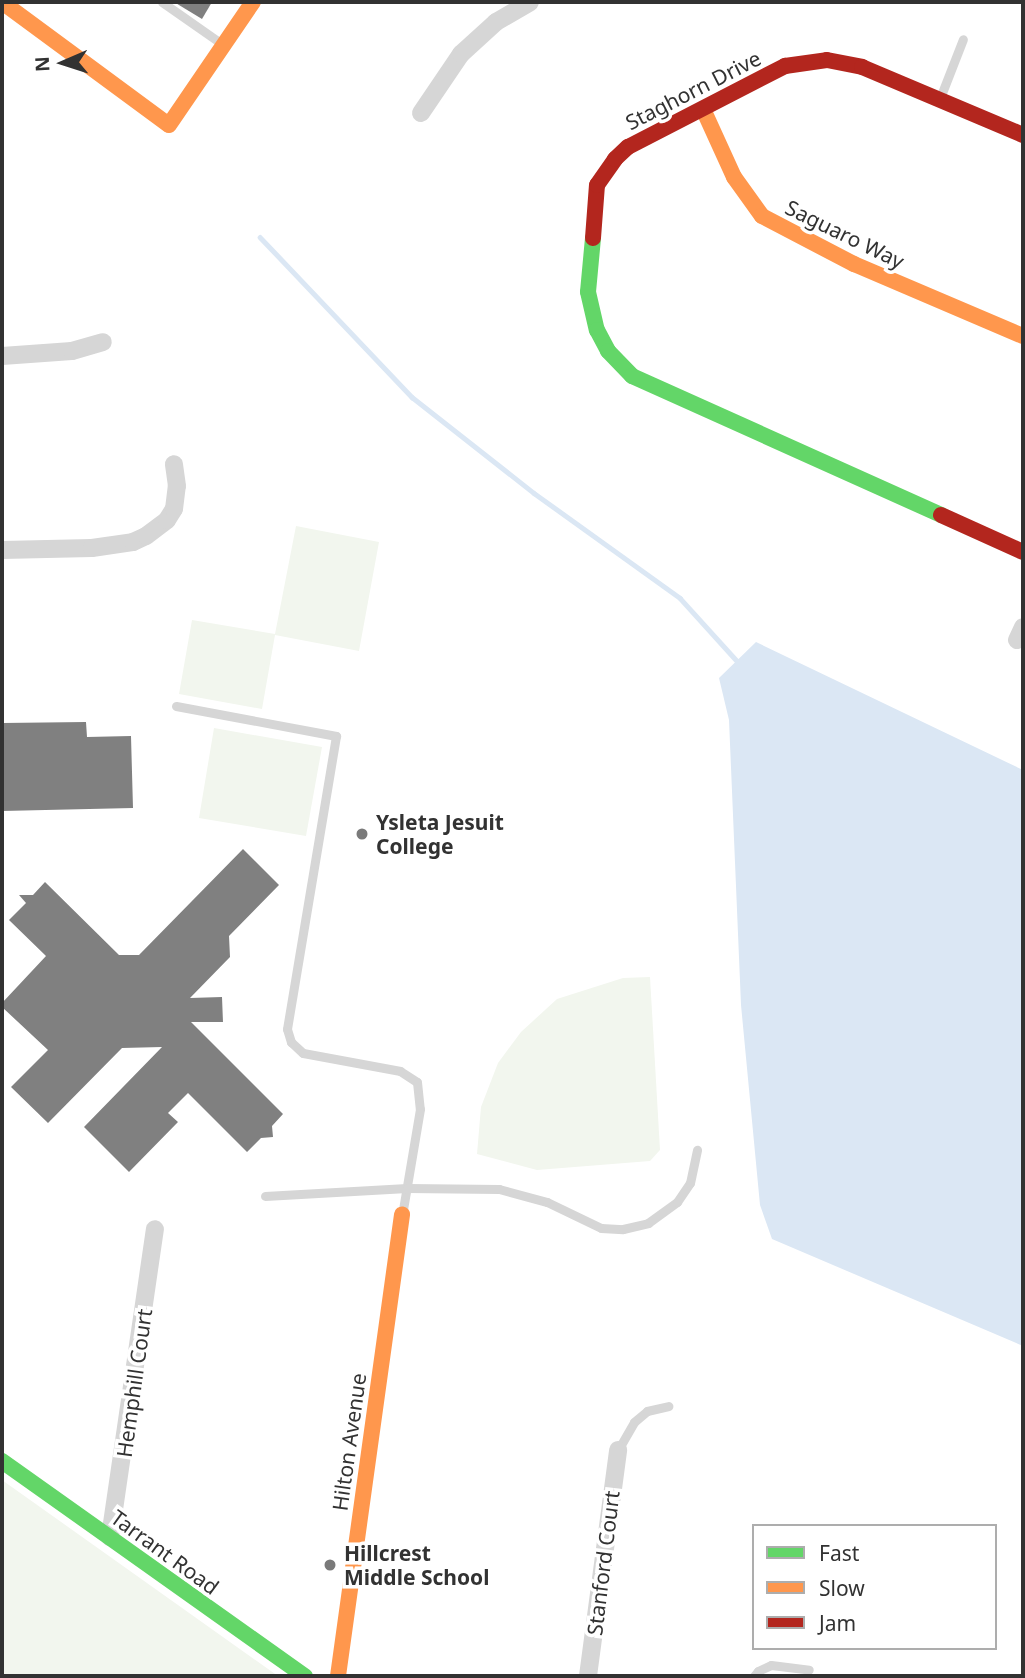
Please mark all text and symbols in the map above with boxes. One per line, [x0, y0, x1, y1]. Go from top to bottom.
north arrow [28, 28, 98, 98]
street label: Staghorn Drive [621, 45, 765, 135]
text: N [29, 56, 55, 73]
street label: Saguaro Way [782, 194, 908, 274]
place label: Ysleta Jesuit College [376, 809, 504, 859]
marker: Ysleta Jesuit College [354, 826, 370, 842]
street label: Hemphill Court [111, 1307, 157, 1459]
street label: Hilton Avenue [327, 1371, 371, 1513]
street label: Stanford Court [582, 1489, 624, 1637]
street label: Tarrant Road [106, 1504, 224, 1600]
legend [752, 1524, 997, 1650]
text: Fast [819, 1539, 859, 1567]
place label: Hillcrest Middle School [344, 1540, 489, 1590]
marker: Hillcrest Middle School [322, 1557, 338, 1573]
text: Slow [819, 1574, 865, 1602]
text: Jam [819, 1609, 856, 1637]

